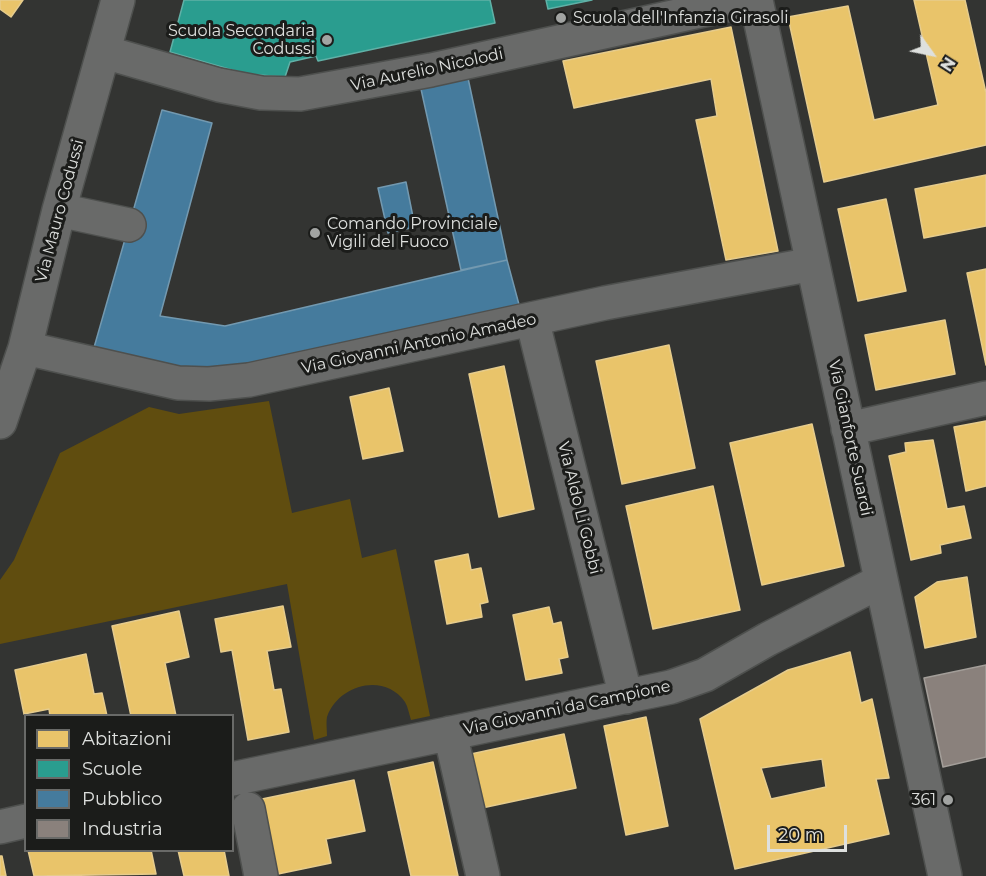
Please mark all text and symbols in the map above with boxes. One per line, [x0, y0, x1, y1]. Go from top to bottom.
place label: Scuola dell'Infanzia Girasoli [573, 8, 789, 28]
marker: Scuola dell'Infanzia Girasoli [554, 11, 568, 25]
place label: Scuola Secondaria Codussi [168, 21, 315, 59]
north arrow [902, 24, 962, 84]
marker: Scuola Secondaria Codussi [320, 33, 334, 47]
street label: Via Aurelio Nicolodi [349, 44, 505, 96]
text: N [936, 53, 959, 75]
street label: Via Mauro Codussi [32, 137, 88, 285]
place label: Comando Provinciale Vigili del Fuoco [327, 214, 498, 252]
marker: Comando Provinciale Vigili del Fuoco [308, 226, 322, 240]
street label: Via Giovanni Antonio Amadeo [300, 310, 538, 378]
street label: Via Gianforte Suardi [824, 358, 876, 518]
street label: Via Aldo Li Gobbi [553, 440, 605, 576]
street label: Via Giovanni da Campione [462, 677, 672, 739]
legend [24, 714, 234, 852]
text: Abitazioni [82, 728, 172, 750]
text: Scuole [82, 758, 142, 780]
text: Pubblico [82, 788, 162, 810]
place label: 361 [911, 790, 936, 810]
marker: 361 [941, 793, 955, 807]
scale bar [770, 813, 850, 851]
text: Industria [82, 818, 163, 840]
text: 20 m [778, 824, 824, 846]

